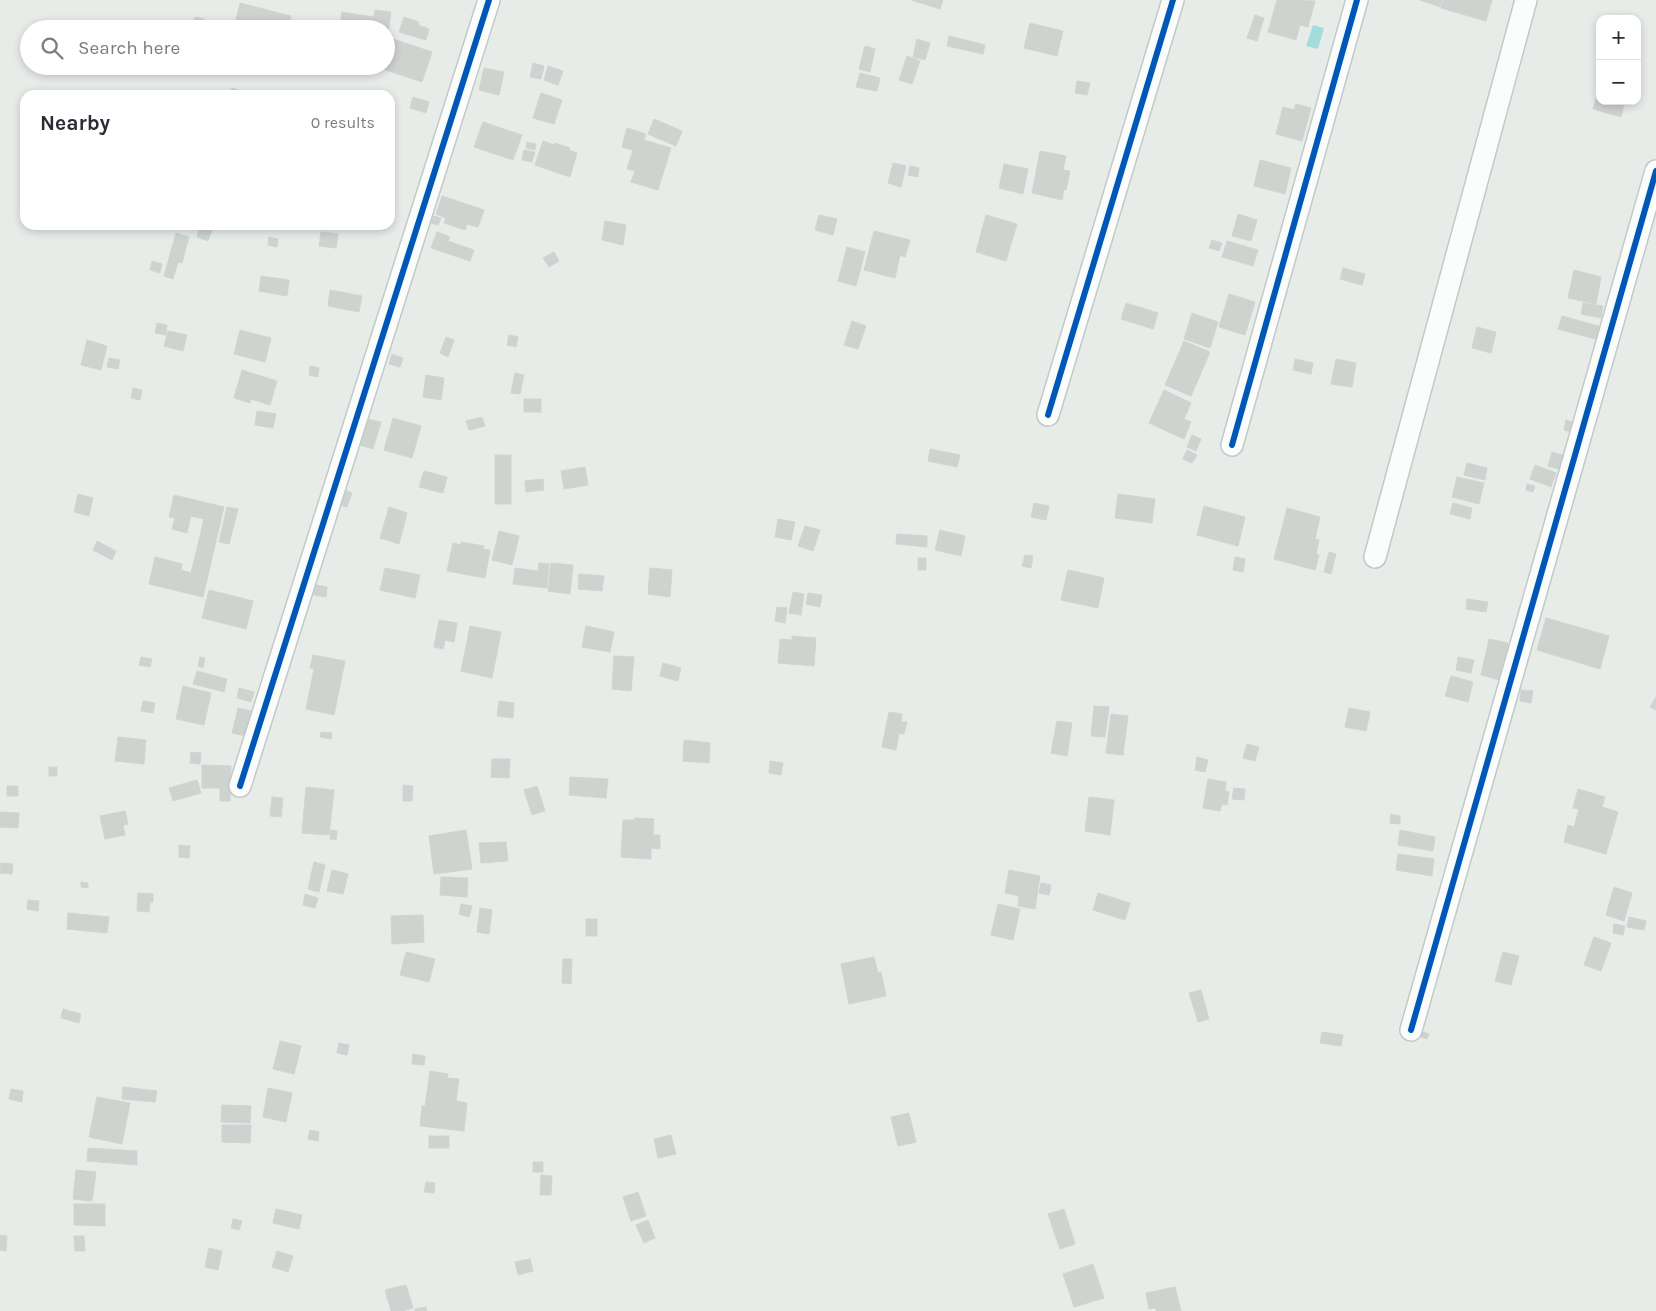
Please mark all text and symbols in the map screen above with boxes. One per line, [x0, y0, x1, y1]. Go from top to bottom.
map controls [1596, 15, 1641, 105]
button: + [1596, 15, 1641, 60]
search box [20, 20, 395, 75]
icon: search [38, 34, 66, 62]
text: Search here [78, 37, 180, 59]
button: − [1596, 60, 1641, 105]
text: Nearby [40, 111, 110, 135]
text: 0 results [311, 113, 375, 132]

